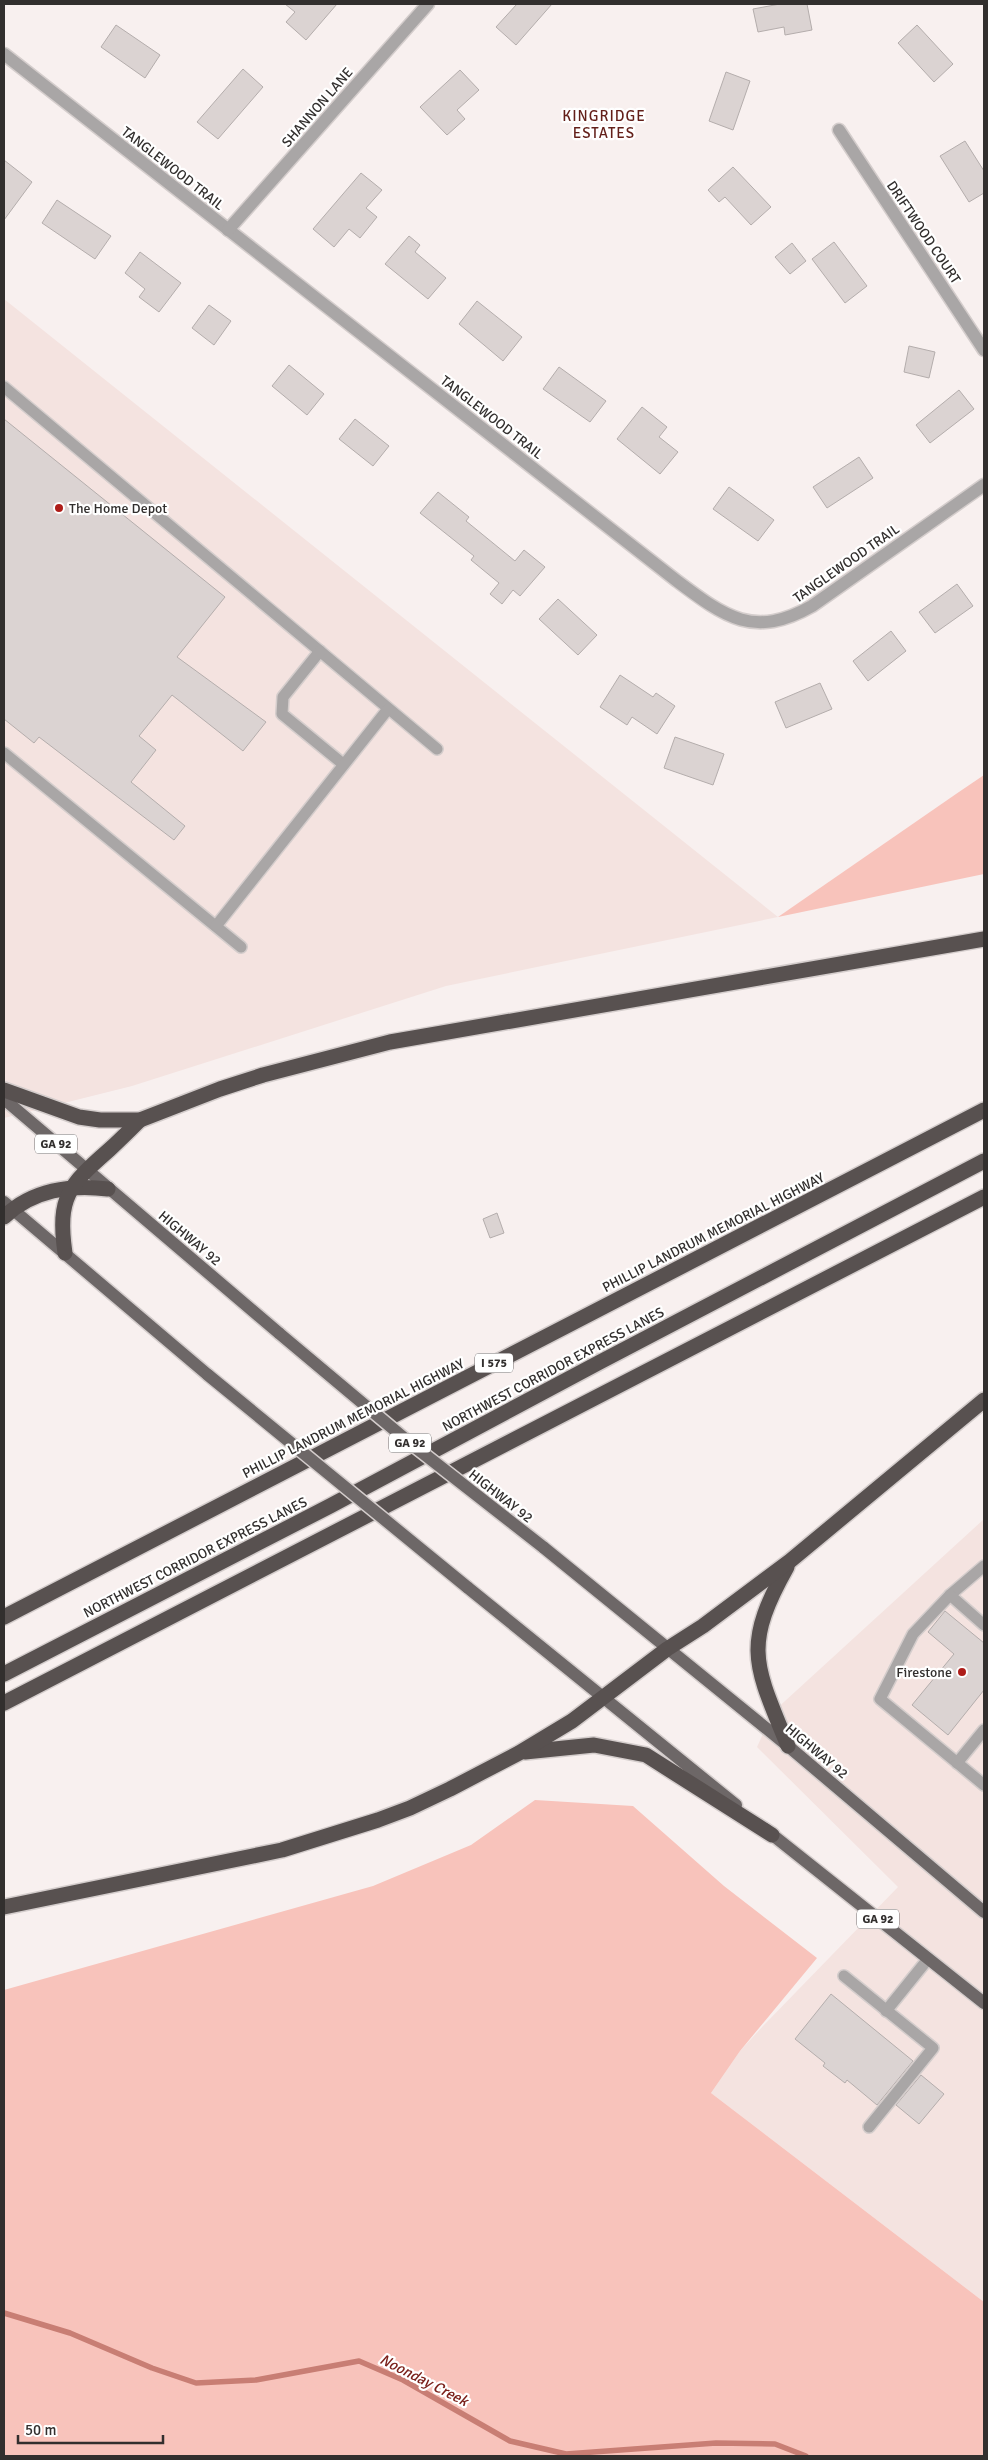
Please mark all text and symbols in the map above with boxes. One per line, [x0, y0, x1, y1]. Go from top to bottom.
street label: SHANNON LANE [278, 64, 357, 151]
district label: KINGRIDGE ESTATES [562, 107, 646, 142]
street label: TANGLEWOOD TRAIL [118, 123, 227, 214]
street label: DRIFTWOOD COURT [883, 178, 964, 287]
street label: TANGLEWOOD TRAIL [437, 372, 546, 463]
place label: The Home Depot [69, 500, 167, 517]
marker: The Home Depot [53, 502, 65, 514]
street label: TANGLEWOOD TRAIL [790, 520, 903, 606]
road number: GA 92 [35, 1134, 77, 1154]
street label: PHILLIP LANDRUM MEMORIAL HIGHWAY [599, 1169, 827, 1296]
street label: HIGHWAY 92 [155, 1207, 224, 1270]
street label: NORTHWEST CORRIDOR EXPRESS LANES [439, 1303, 667, 1435]
road number: I 575 [475, 1354, 513, 1372]
street label: PHILLIP LANDRUM MEMORIAL HIGHWAY [239, 1355, 467, 1482]
road number: GA 92 [389, 1434, 431, 1452]
street label: HIGHWAY 92 [465, 1466, 536, 1527]
street label: NORTHWEST CORRIDOR EXPRESS LANES [81, 1493, 310, 1621]
place label: Firestone [896, 1664, 952, 1681]
marker: Firestone [956, 1666, 968, 1678]
street label: HIGHWAY 92 [782, 1720, 851, 1783]
road number: GA 92 [857, 1910, 899, 1928]
water label: Noonday Creek [377, 2350, 472, 2411]
scale bar [18, 2412, 162, 2444]
text: 50 m [25, 2421, 56, 2439]

